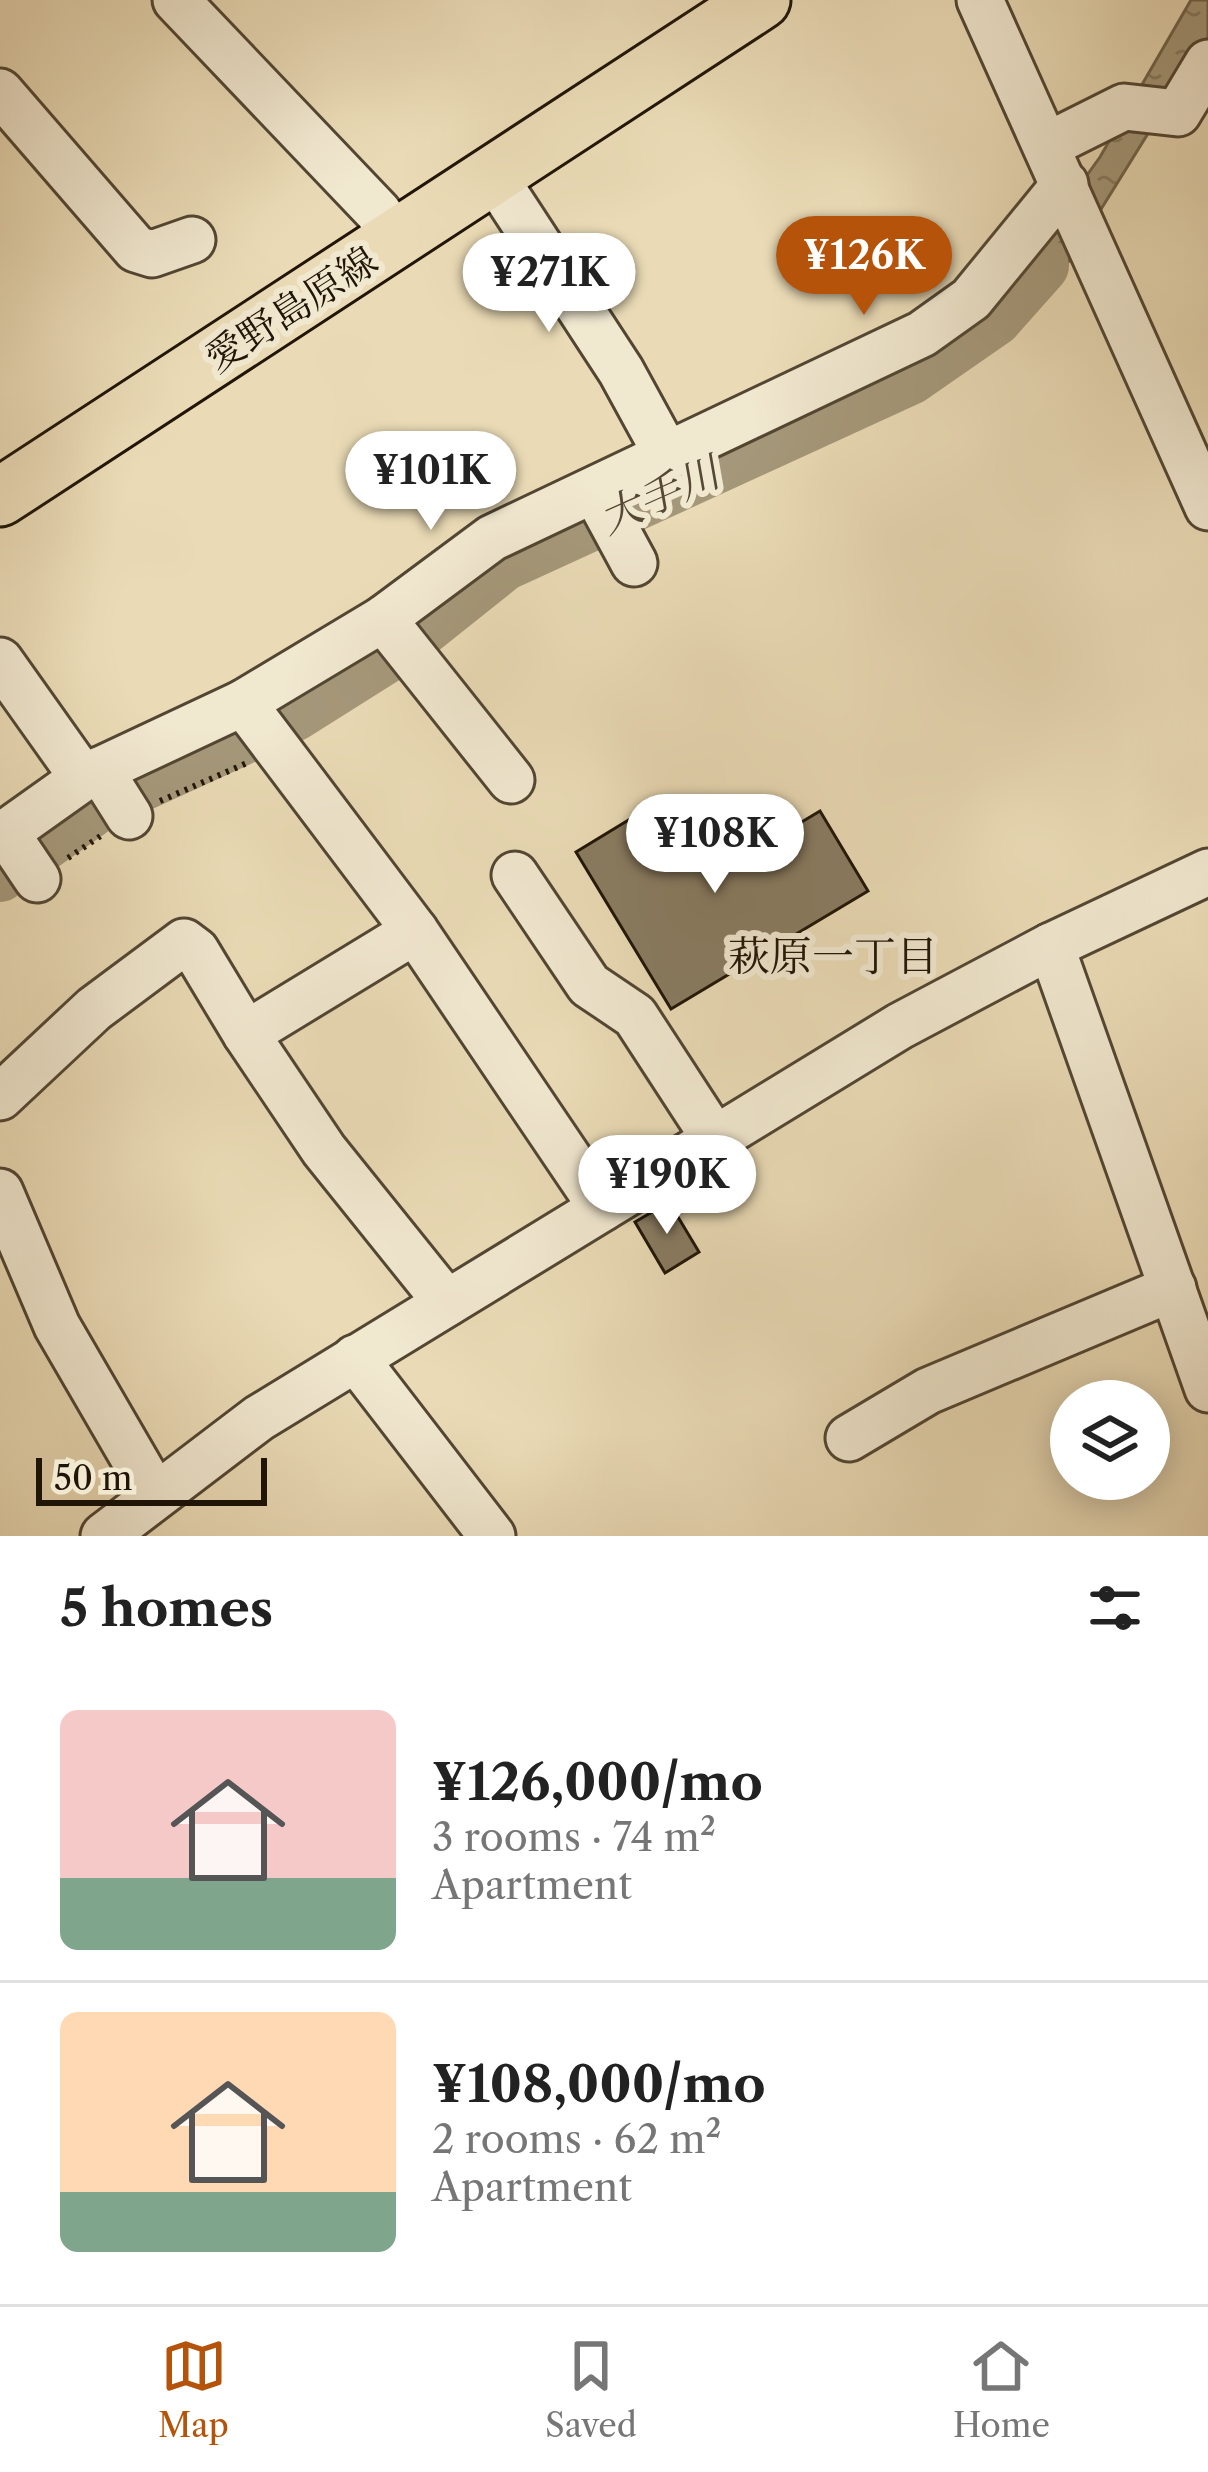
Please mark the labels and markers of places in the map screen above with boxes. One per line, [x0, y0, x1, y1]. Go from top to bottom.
pin: ¥126K [780, 216, 948, 318]
pin: ¥271K [465, 233, 633, 335]
pin: ¥101K [347, 431, 515, 533]
pin: ¥108K [631, 794, 799, 896]
pin: ¥190K [583, 1135, 751, 1237]

